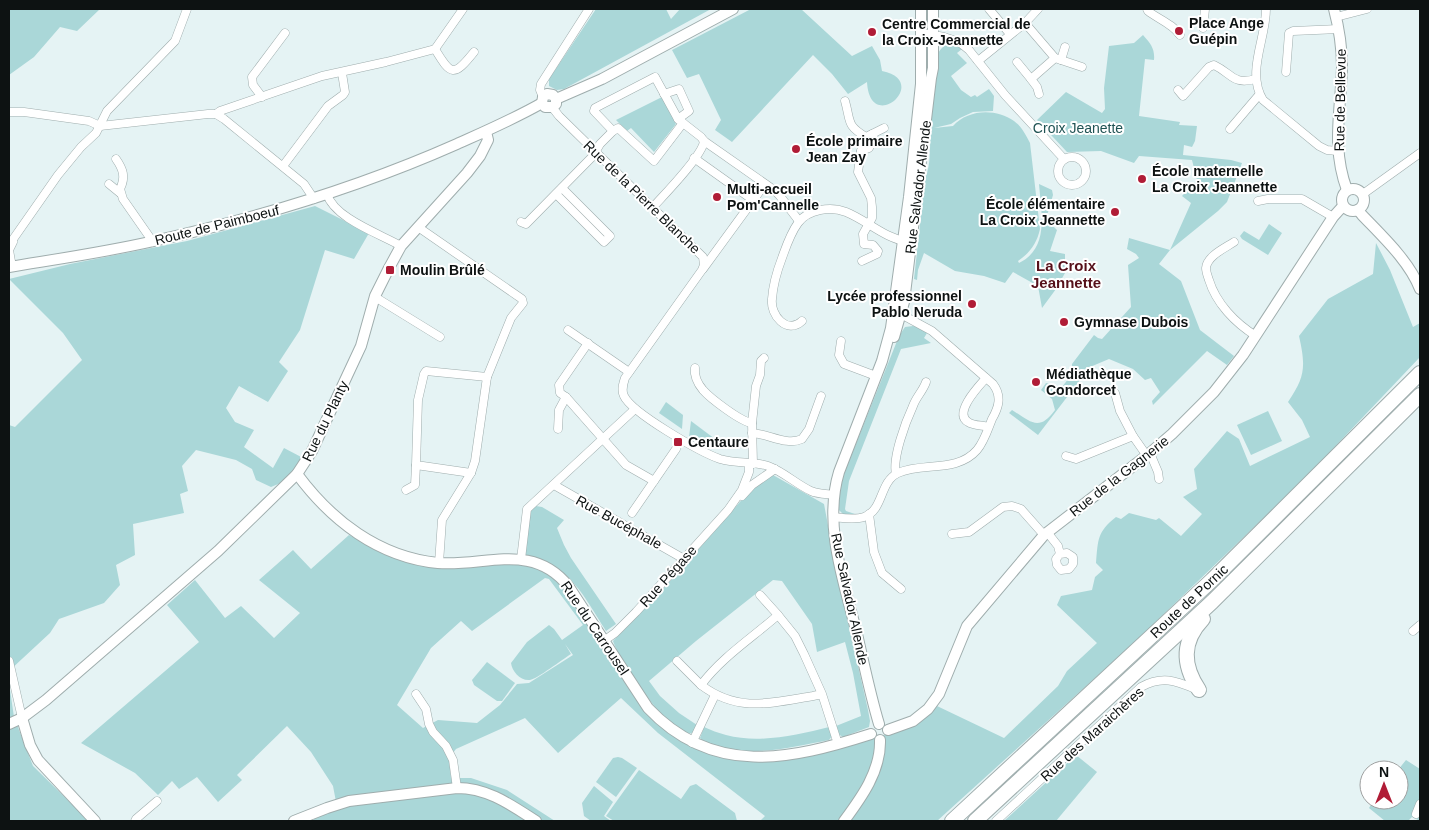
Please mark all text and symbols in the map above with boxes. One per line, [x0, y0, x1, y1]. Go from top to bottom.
place label: Place Ange Guépin [1189, 15, 1264, 47]
place label: Centre Commercial de la Croix-Jeannette [882, 16, 1031, 48]
marker: Place Ange Guépin [1173, 25, 1185, 37]
marker: Centre Commercial de la Croix-Jeannette [866, 26, 878, 38]
street label: Rue de Bellevue [1331, 48, 1349, 152]
street label: Rue Salvador Allende [902, 119, 934, 255]
park label: Croix Jeanette [1033, 120, 1123, 136]
place label: École primaire Jean Zay [806, 133, 903, 165]
street label: Rue de la Pierre Blanche [580, 137, 704, 257]
marker: École primaire Jean Zay [790, 143, 802, 155]
place label: École maternelle La Croix Jeannette [1152, 163, 1277, 195]
marker: École maternelle La Croix Jeannette [1136, 173, 1148, 185]
place label: Multi-accueil Pom'Cannelle [727, 181, 819, 213]
marker: Multi-accueil Pom'Cannelle [711, 191, 723, 203]
place label: École élémentaire La Croix Jeannette [980, 196, 1105, 228]
street label: Route de Paimboeuf [153, 202, 281, 248]
marker: École élémentaire La Croix Jeannette [1109, 206, 1121, 218]
district label: La Croix Jeannette [1031, 257, 1101, 291]
place label: Moulin Brûlé [400, 262, 485, 278]
marker: Moulin Brûlé [384, 264, 396, 276]
place label: Lycée professionnel Pablo Neruda [827, 288, 962, 320]
marker: Lycée professionnel Pablo Neruda [966, 298, 978, 310]
place label: Gymnase Dubois [1074, 314, 1189, 330]
marker: Gymnase Dubois [1058, 316, 1070, 328]
place label: Médiathèque Condorcet [1046, 366, 1132, 398]
marker: Médiathèque Condorcet [1030, 376, 1042, 388]
street label: Rue du Planty [299, 378, 351, 464]
street label: Rue de la Gagnerie [1066, 432, 1172, 520]
place label: Centaure [688, 434, 749, 450]
marker: Centaure [672, 436, 684, 448]
street label: Rue Bucéphale [573, 492, 665, 552]
street label: Rue Salvador Allende [828, 531, 872, 667]
street label: Rue Pégase [636, 542, 700, 610]
street label: Route de Pornic [1147, 561, 1231, 641]
street label: Rue du Carrousel [558, 578, 632, 678]
street label: Rue des Maraichères [1037, 684, 1147, 784]
north arrow [1359, 760, 1409, 810]
text: N [1379, 764, 1389, 780]

